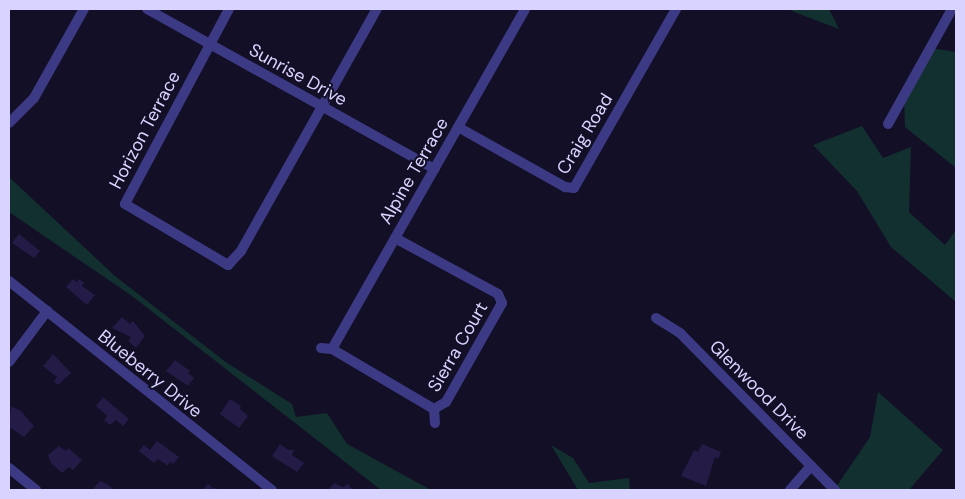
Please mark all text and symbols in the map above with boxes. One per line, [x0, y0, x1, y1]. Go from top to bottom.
street label: Sunrise Drive [245, 39, 351, 111]
street label: Horizon Terrace [105, 67, 185, 193]
street label: Craig Road [552, 90, 618, 178]
street label: Alpine Terrace [375, 114, 453, 228]
street label: Sierra Court [424, 298, 492, 396]
street label: Blueberry Drive [94, 325, 206, 423]
street label: Glenwood Drive [705, 336, 813, 444]

